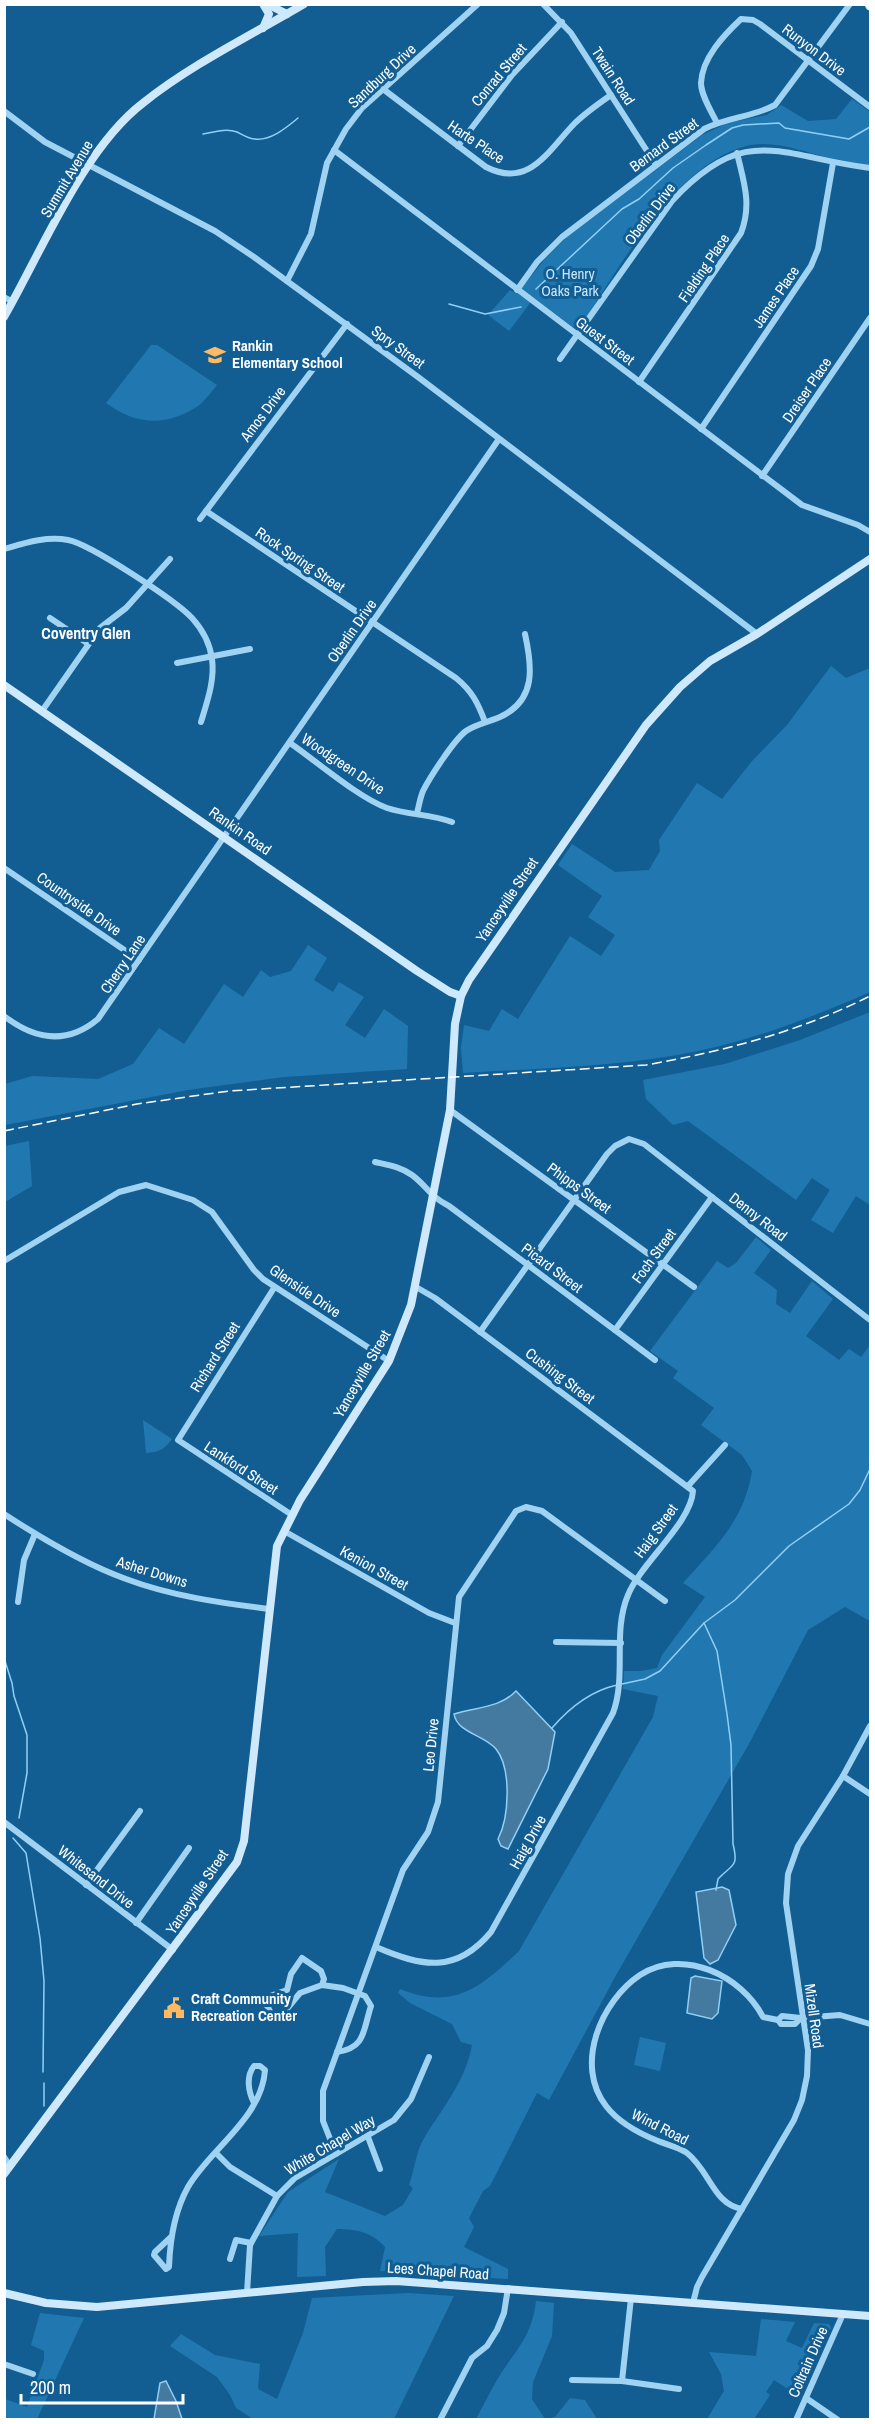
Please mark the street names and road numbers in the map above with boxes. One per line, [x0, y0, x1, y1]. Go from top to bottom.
street label: Runyon Drive [778, 19, 851, 81]
street label: Sandburg Drive [343, 38, 420, 113]
street label: Conrad Street [466, 38, 532, 111]
street label: Twain Road [587, 42, 640, 109]
street label: Bernard Street [625, 112, 703, 177]
street label: Harte Place [444, 115, 509, 168]
street label: Summit Avenue [35, 136, 98, 221]
street label: Oberlin Drive [619, 178, 680, 249]
street label: Fielding Place [673, 229, 734, 306]
street label: James Place [747, 262, 804, 332]
street label: Guest Street [571, 311, 640, 370]
street label: Spry Street [367, 320, 430, 374]
street label: Dreiser Place [777, 353, 836, 426]
street label: Amos Drive [234, 382, 290, 446]
street label: Rock Spring Street [251, 522, 350, 598]
street label: Oberlin Drive [322, 595, 381, 667]
street label: Woodgreen Drive [298, 728, 389, 799]
street label: Rankin Road [205, 801, 276, 860]
street label: Yanceyville Street [470, 853, 543, 946]
street label: Countryside Drive [33, 867, 126, 941]
street label: Cherry Lane [95, 930, 150, 998]
street label: Phipps Street [543, 1157, 616, 1218]
street label: Denny Road [725, 1187, 792, 1246]
street label: Foch Street [627, 1224, 681, 1287]
street label: Picard Street [517, 1238, 588, 1298]
street label: Glenside Drive [265, 1259, 345, 1322]
street label: Richard Street [185, 1317, 245, 1396]
street label: Yanceyville Street [328, 1325, 396, 1422]
street label: Cushing Street [521, 1343, 600, 1409]
street label: Lankford Street [200, 1436, 283, 1500]
street label: Haig Street [629, 1499, 683, 1562]
street label: Kenion Street [336, 1540, 413, 1595]
street label: Asher Downs [113, 1550, 190, 1592]
street label: Leo Drive [417, 1717, 444, 1773]
street label: Haig Drive [504, 1811, 551, 1873]
street label: Whitesand Drive [54, 1840, 139, 1913]
street label: Yanceyville Street [160, 1845, 233, 1938]
street label: Mizell Road [800, 1982, 829, 2050]
street label: Wind Road [628, 2103, 692, 2150]
street label: White Chapel Way [281, 2109, 380, 2180]
street label: Lees Chapel Road [386, 2256, 490, 2285]
street label: Coltrain Drive [783, 2323, 833, 2401]

